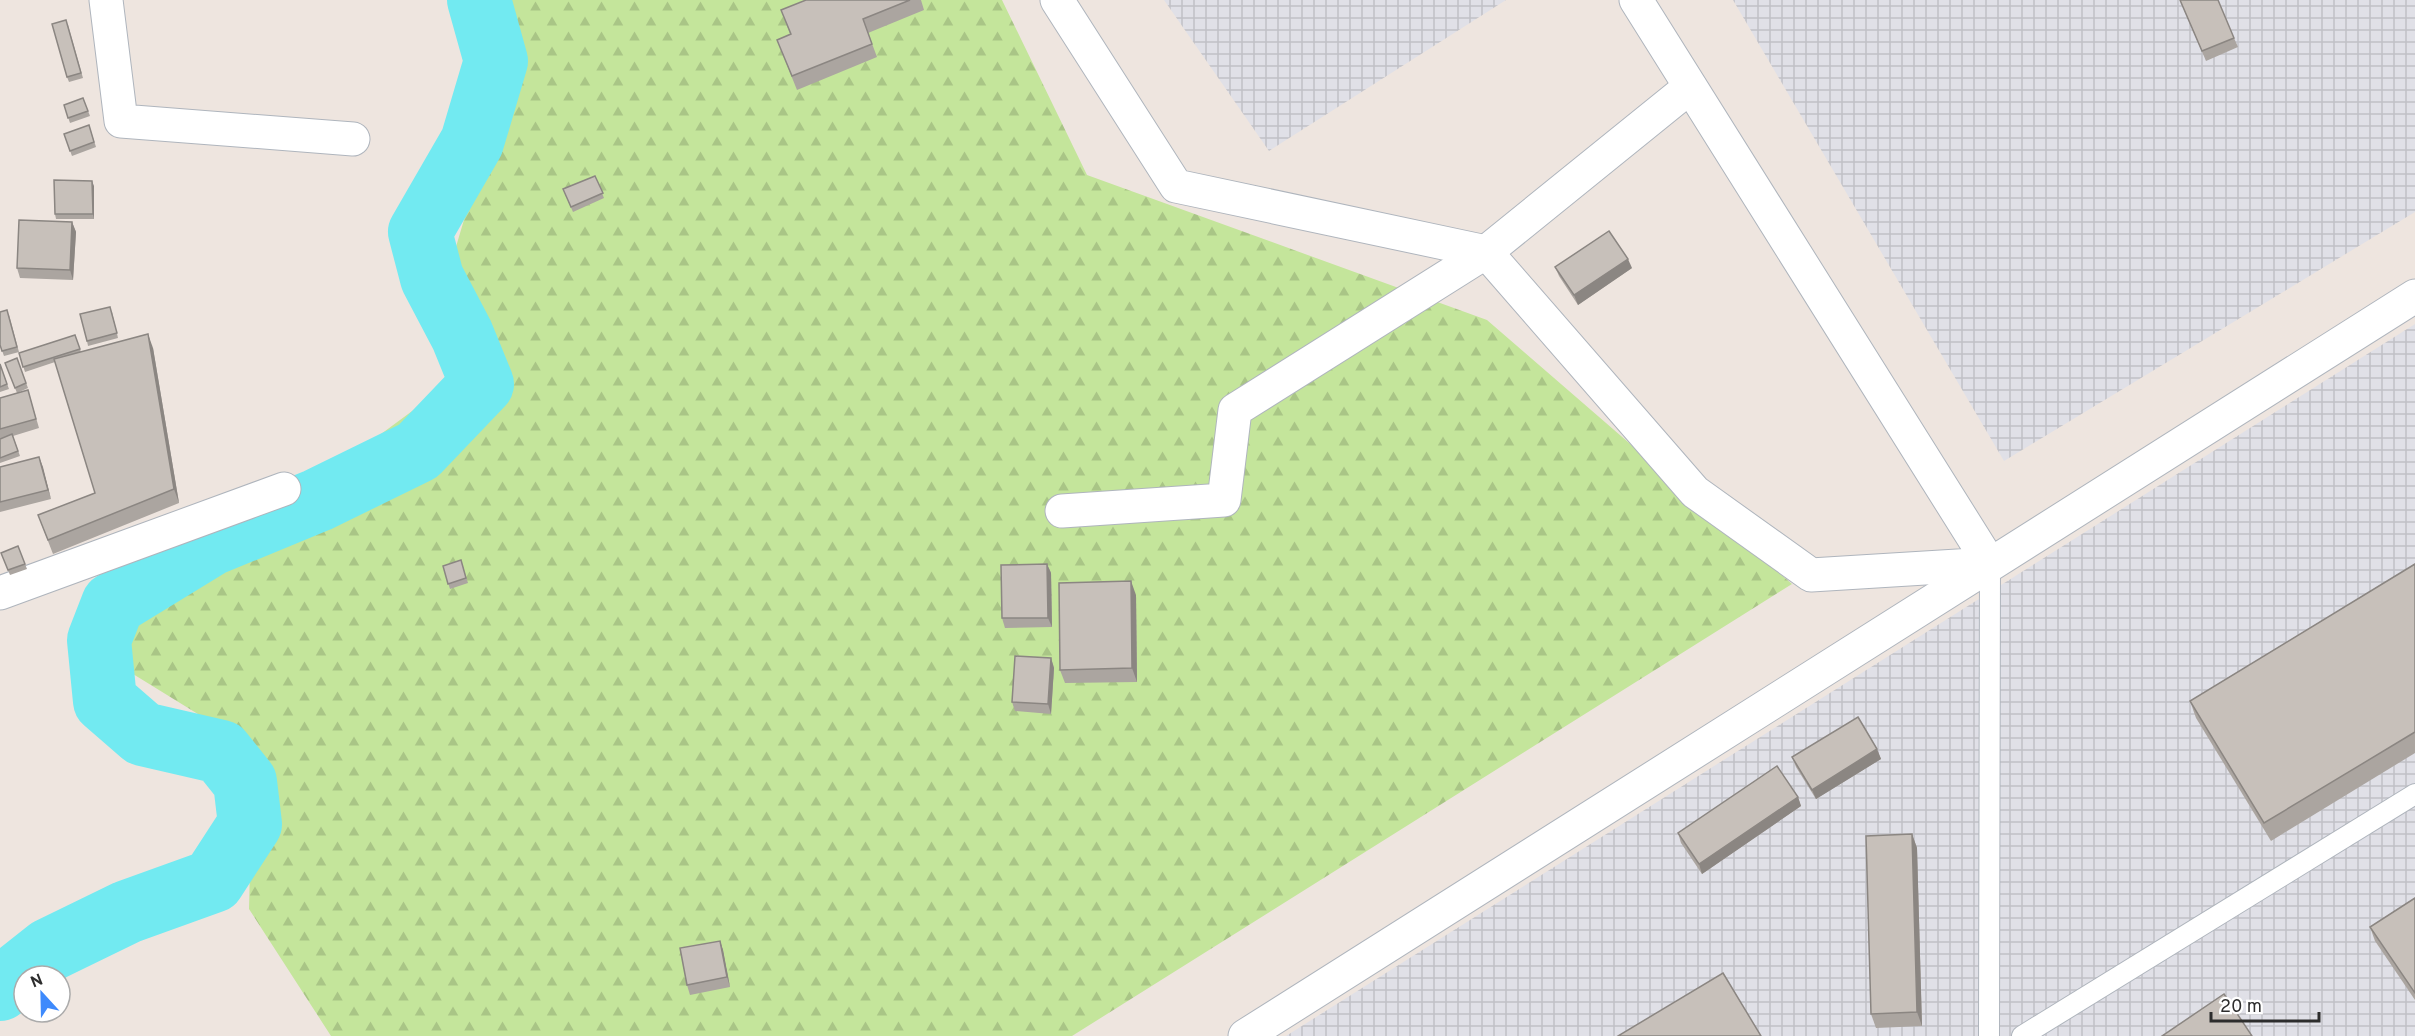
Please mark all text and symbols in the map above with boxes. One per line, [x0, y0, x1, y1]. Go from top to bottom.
north arrow [12, 964, 72, 1024]
text: N [28, 971, 46, 993]
scale bar [2211, 985, 2319, 1023]
text: 20 m [2220, 996, 2262, 1019]

